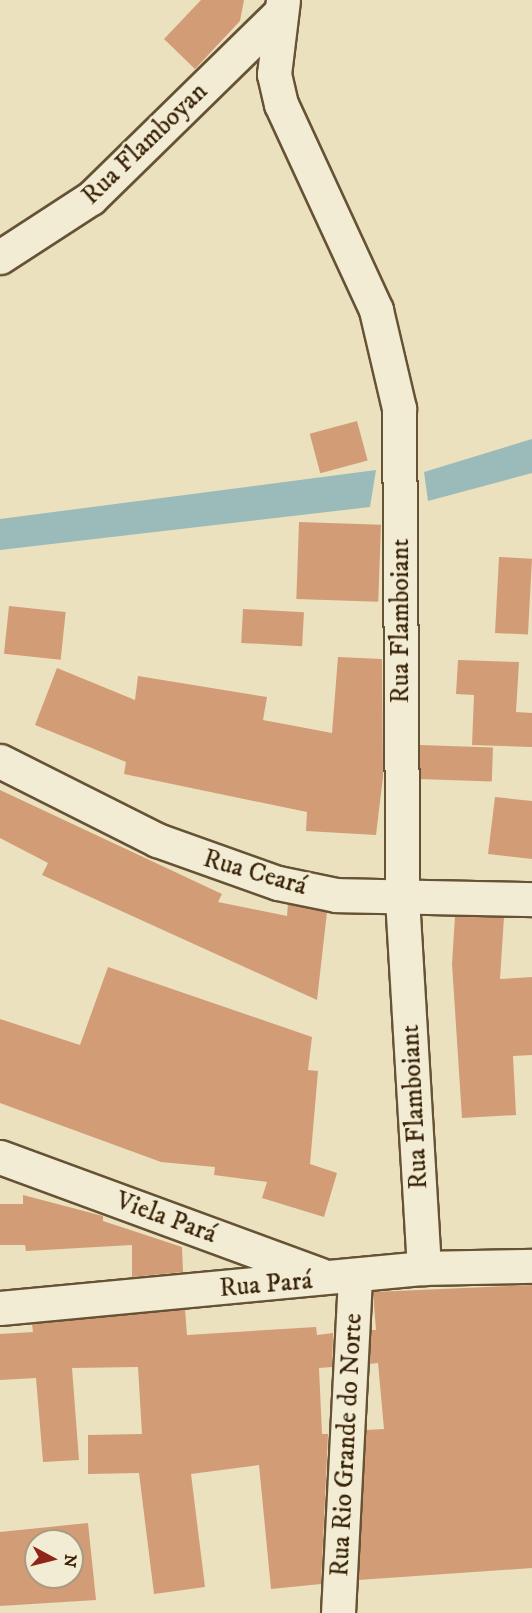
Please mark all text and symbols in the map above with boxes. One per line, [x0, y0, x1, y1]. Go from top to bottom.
street label: Rua Flamboyan [76, 76, 214, 212]
street label: Rua Flamboiant [385, 538, 417, 704]
street label: Rua Ceará [200, 843, 310, 903]
street label: Rua Flamboiant [395, 1024, 435, 1190]
street label: Viela Pará [111, 1185, 221, 1251]
street label: Rua Pará [218, 1265, 314, 1305]
street label: Rua Rio Grande do Norte [325, 1313, 369, 1577]
north arrow [24, 1529, 84, 1589]
text: N [59, 1553, 81, 1569]

